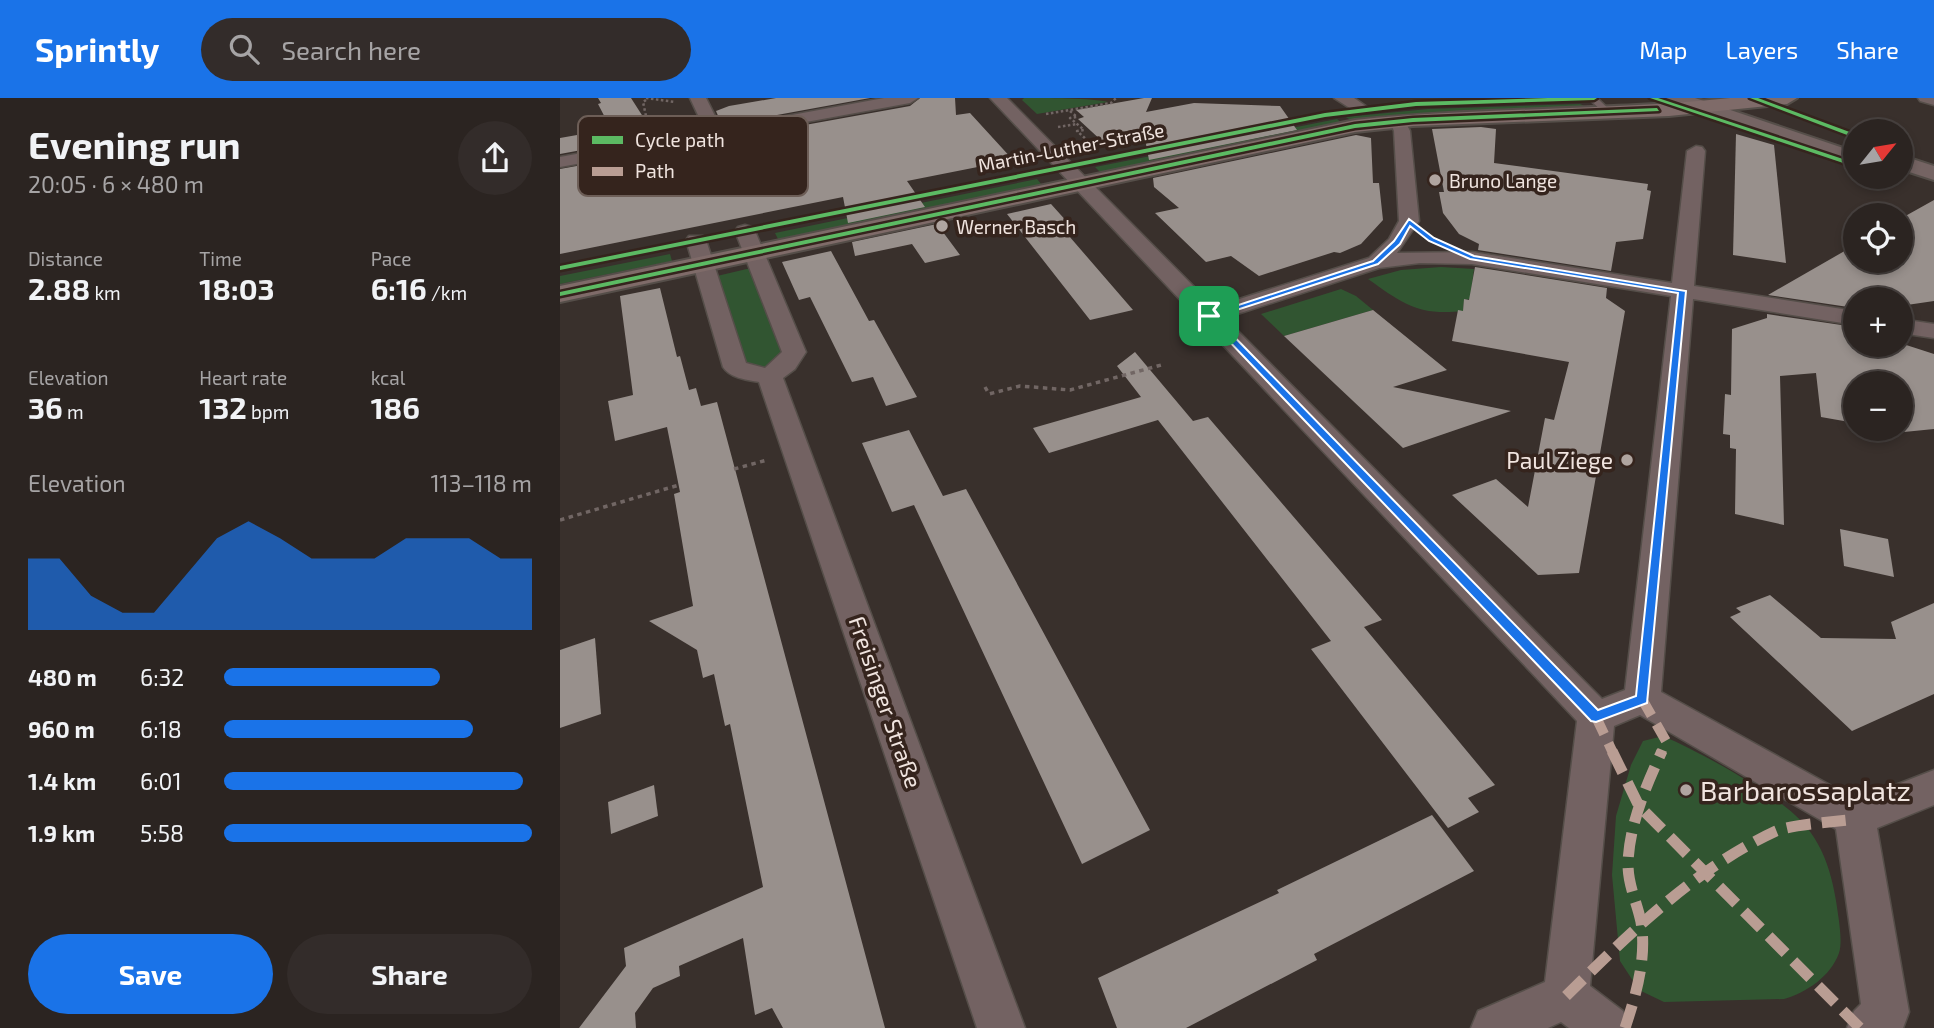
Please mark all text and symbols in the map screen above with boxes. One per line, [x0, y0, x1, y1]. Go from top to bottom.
search box [201, 18, 691, 81]
text: Sprintly [35, 29, 159, 69]
icon: search [225, 30, 263, 68]
text: Search here [281, 34, 421, 65]
text: Map [1639, 35, 1687, 64]
text: Layers [1725, 35, 1798, 64]
text: Share [1836, 35, 1899, 64]
legend [578, 116, 808, 196]
street label: Martin-Luther-Straße [976, 118, 1166, 176]
north arrow [1843, 119, 1913, 189]
map controls [1843, 119, 1913, 441]
text: Evening run [28, 121, 241, 167]
button: share [458, 121, 532, 195]
text: Cycle path [635, 128, 725, 151]
text: Path [635, 159, 675, 182]
place label: Bruno Lange [1449, 169, 1557, 192]
text: 20:05 · 6 × 480 m [28, 170, 204, 198]
marker: Bruno Lange [1427, 172, 1443, 188]
button: locate [1843, 203, 1913, 273]
place label: Werner Basch [956, 215, 1076, 238]
marker: Werner Basch [934, 218, 950, 234]
text: Distance [28, 247, 103, 270]
text: Time [199, 247, 242, 270]
text: Pace [371, 247, 412, 270]
text: 2.88 [28, 270, 90, 306]
text: 18:03 [199, 270, 275, 306]
text: 6:16 [371, 270, 427, 306]
text: km [90, 281, 121, 304]
text: /km [427, 281, 467, 304]
pin [1179, 286, 1239, 346]
button: + [1843, 287, 1913, 357]
icon: arrive [1190, 297, 1228, 335]
text: Elevation [28, 366, 109, 389]
text: Heart rate [199, 366, 287, 389]
text: kcal [371, 366, 405, 389]
button: − [1843, 371, 1913, 441]
text: 36 [28, 389, 63, 425]
text: 132 [199, 389, 247, 425]
text: 186 [371, 389, 420, 425]
text: m [63, 400, 84, 423]
text: bpm [247, 400, 289, 423]
place label: Paul Ziege [1506, 446, 1613, 474]
marker: Paul Ziege [1619, 452, 1635, 468]
text: Elevation [28, 469, 126, 497]
text: 113–118 m [430, 469, 532, 497]
street label: Freisinger Straße [843, 612, 929, 792]
text: 480 m [28, 663, 97, 691]
text: 6:32 [140, 663, 184, 691]
text: 960 m [28, 715, 95, 743]
text: 6:18 [140, 715, 182, 743]
text: 1.4 km [28, 767, 96, 795]
text: 6:01 [140, 767, 182, 795]
place label: Barbarossaplatz [1700, 773, 1911, 807]
marker: Barbarossaplatz [1678, 782, 1694, 798]
text: 1.9 km [28, 819, 95, 847]
text: 5:58 [140, 819, 184, 847]
button: Save [28, 934, 273, 1014]
button: Share [287, 934, 532, 1014]

